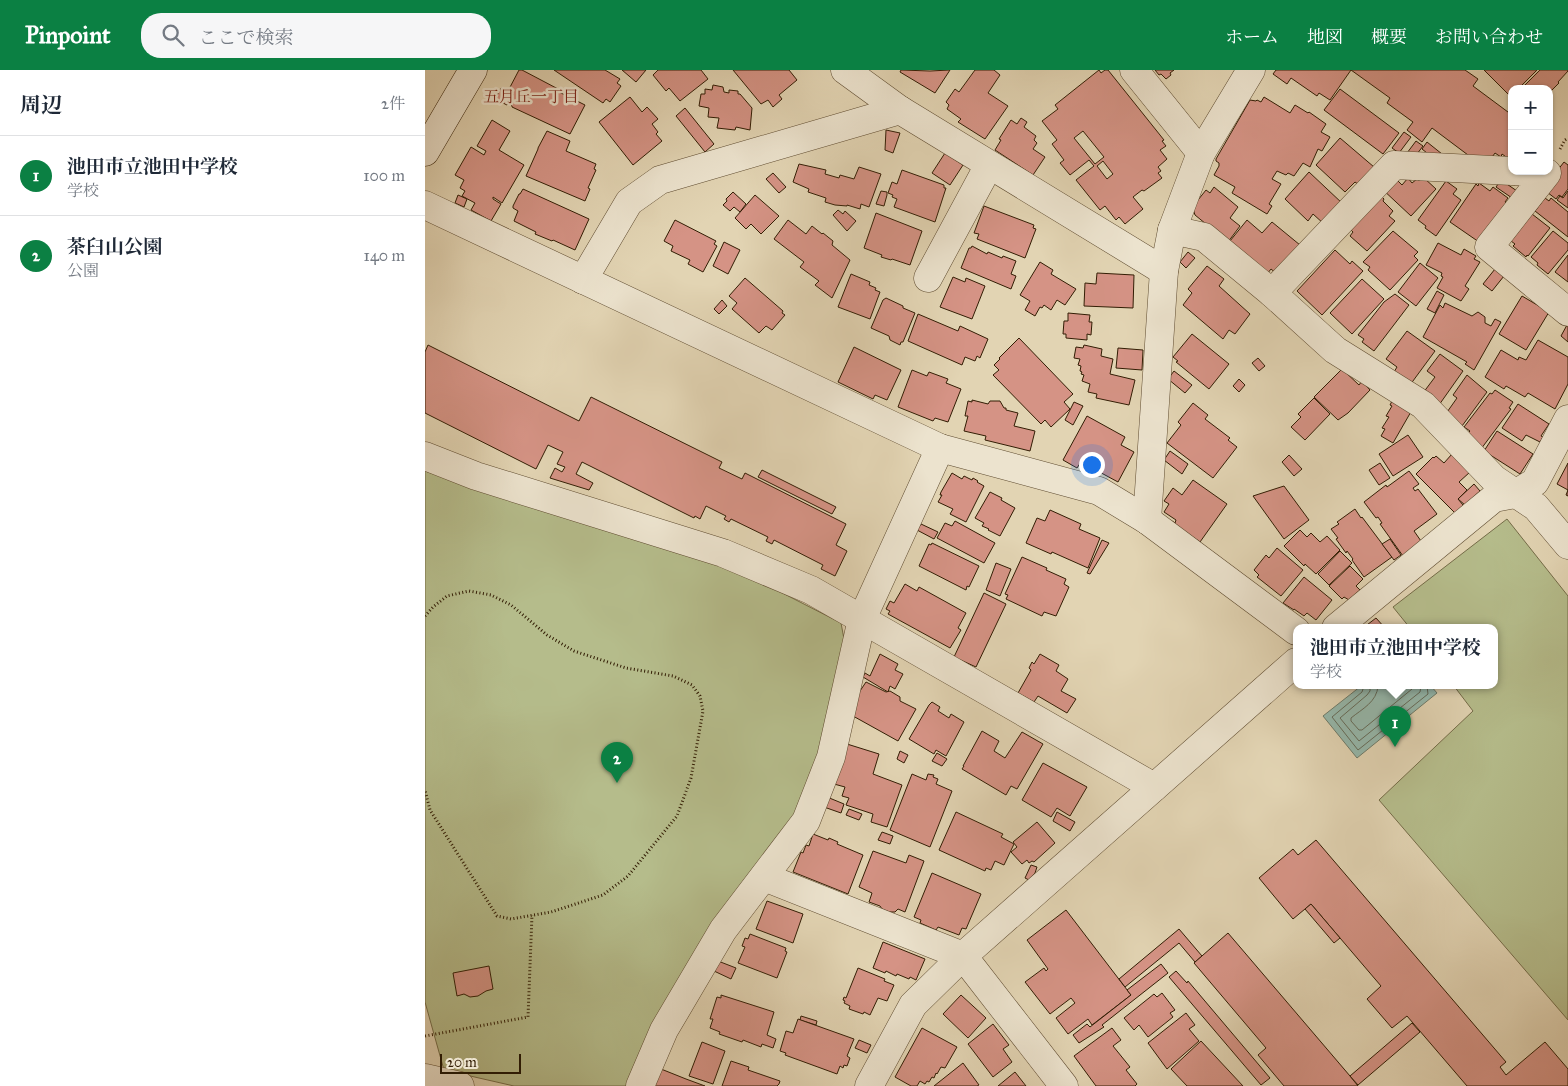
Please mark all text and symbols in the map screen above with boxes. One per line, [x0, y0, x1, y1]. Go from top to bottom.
search box [141, 13, 491, 58]
text: Pinpoint [25, 20, 111, 50]
icon: search [159, 21, 187, 49]
text: ここで検索 [199, 26, 294, 49]
text: ホーム [1225, 26, 1279, 48]
text: 地図 [1307, 26, 1343, 48]
text: 概要 [1371, 26, 1407, 48]
text: お問い合わせ [1435, 26, 1543, 48]
map controls [1508, 85, 1553, 175]
button: + [1508, 85, 1553, 130]
district label: 五月丘一丁目 [483, 87, 579, 106]
text: 周辺 [20, 92, 62, 118]
text: 2件 [381, 94, 405, 113]
button: − [1508, 130, 1553, 175]
text: 池田市立池田中学校 [67, 155, 238, 178]
text: 1 [33, 166, 39, 185]
text: 100 m [363, 166, 405, 185]
text: 学校 [67, 181, 99, 200]
text: 茶臼山公園 [67, 235, 162, 258]
text: 2 [32, 246, 40, 265]
text: 140 m [364, 246, 405, 265]
text: 公園 [67, 261, 99, 280]
your location [1079, 452, 1105, 478]
popup [1293, 624, 1498, 689]
text: 池田市立池田中学校 [1310, 636, 1481, 659]
text: 学校 [1310, 662, 1342, 681]
pin: 1 [1379, 706, 1411, 747]
pin: 2 [601, 742, 633, 783]
scale bar [440, 1051, 521, 1074]
text: 20 m [447, 1054, 477, 1071]

